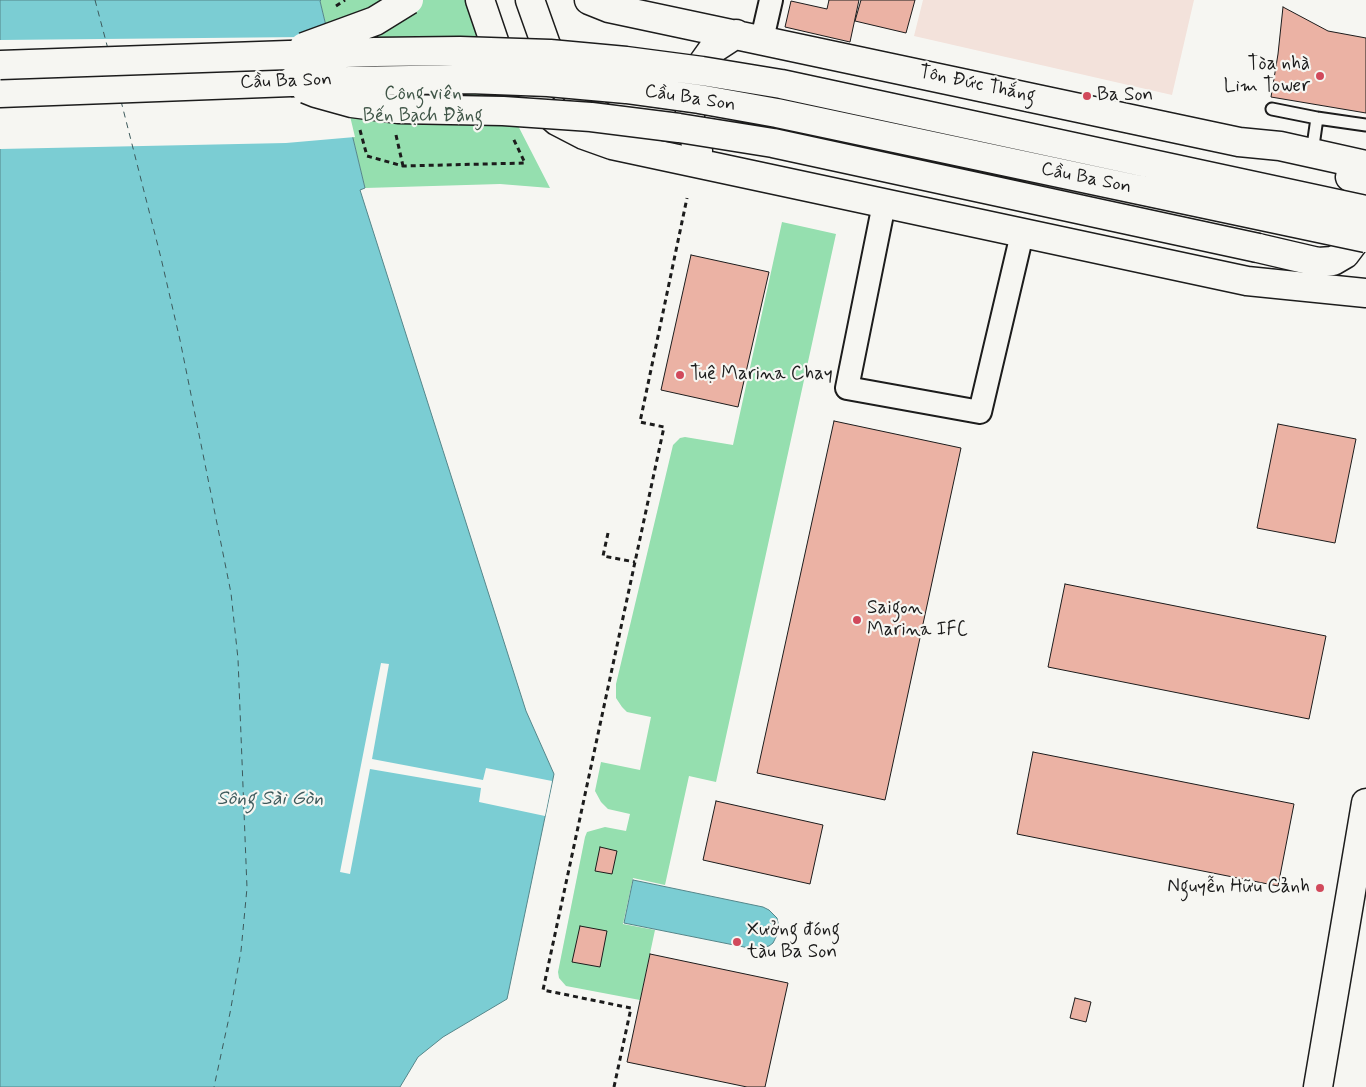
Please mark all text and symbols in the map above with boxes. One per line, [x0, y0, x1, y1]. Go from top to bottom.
place label: Tòa nhà Lim Tower [1224, 54, 1310, 98]
street label: Tôn Đức Thắng [917, 62, 1037, 108]
street label: Cầu Ba Son [240, 69, 332, 95]
marker: Tòa nhà Lim Tower [1314, 70, 1326, 82]
street label: Cầu Ba Son [643, 81, 737, 117]
park label: Công viên Bến Bạch Đằng [363, 84, 483, 128]
place label: Ba Son [1097, 85, 1153, 107]
marker: Ba Son [1081, 90, 1093, 102]
street label: Cầu Ba Son [1039, 158, 1133, 200]
place label: Tuệ Marina Chay [690, 364, 833, 386]
marker: Tuệ Marina Chay [674, 369, 686, 381]
place label: Saigon Marina IFC [867, 598, 968, 642]
marker: Saigon Marina IFC [851, 614, 863, 626]
water label: Sông Sài Gòn [217, 788, 323, 812]
place label: Nguyễn Hữu Cảnh [1167, 877, 1310, 899]
marker: Nguyễn Hữu Cảnh [1314, 882, 1326, 894]
place label: Xưởng đóng tàu Ba Son [747, 920, 840, 964]
marker: Xưởng đóng tàu Ba Son [731, 936, 743, 948]

